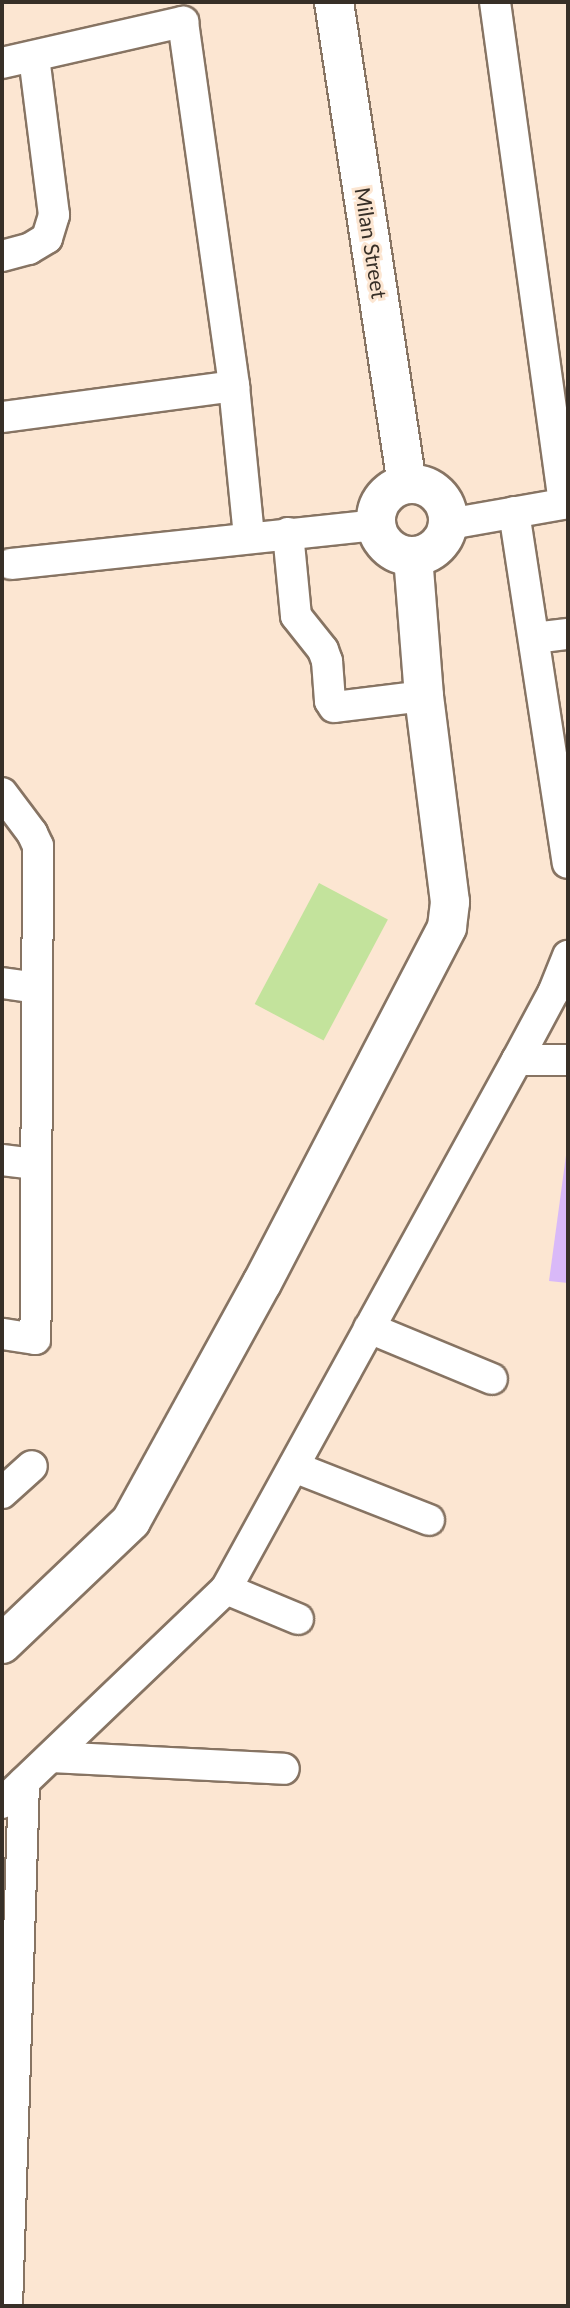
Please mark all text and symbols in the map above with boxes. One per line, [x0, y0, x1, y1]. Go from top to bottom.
street label: Milan Street [350, 186, 392, 300]

